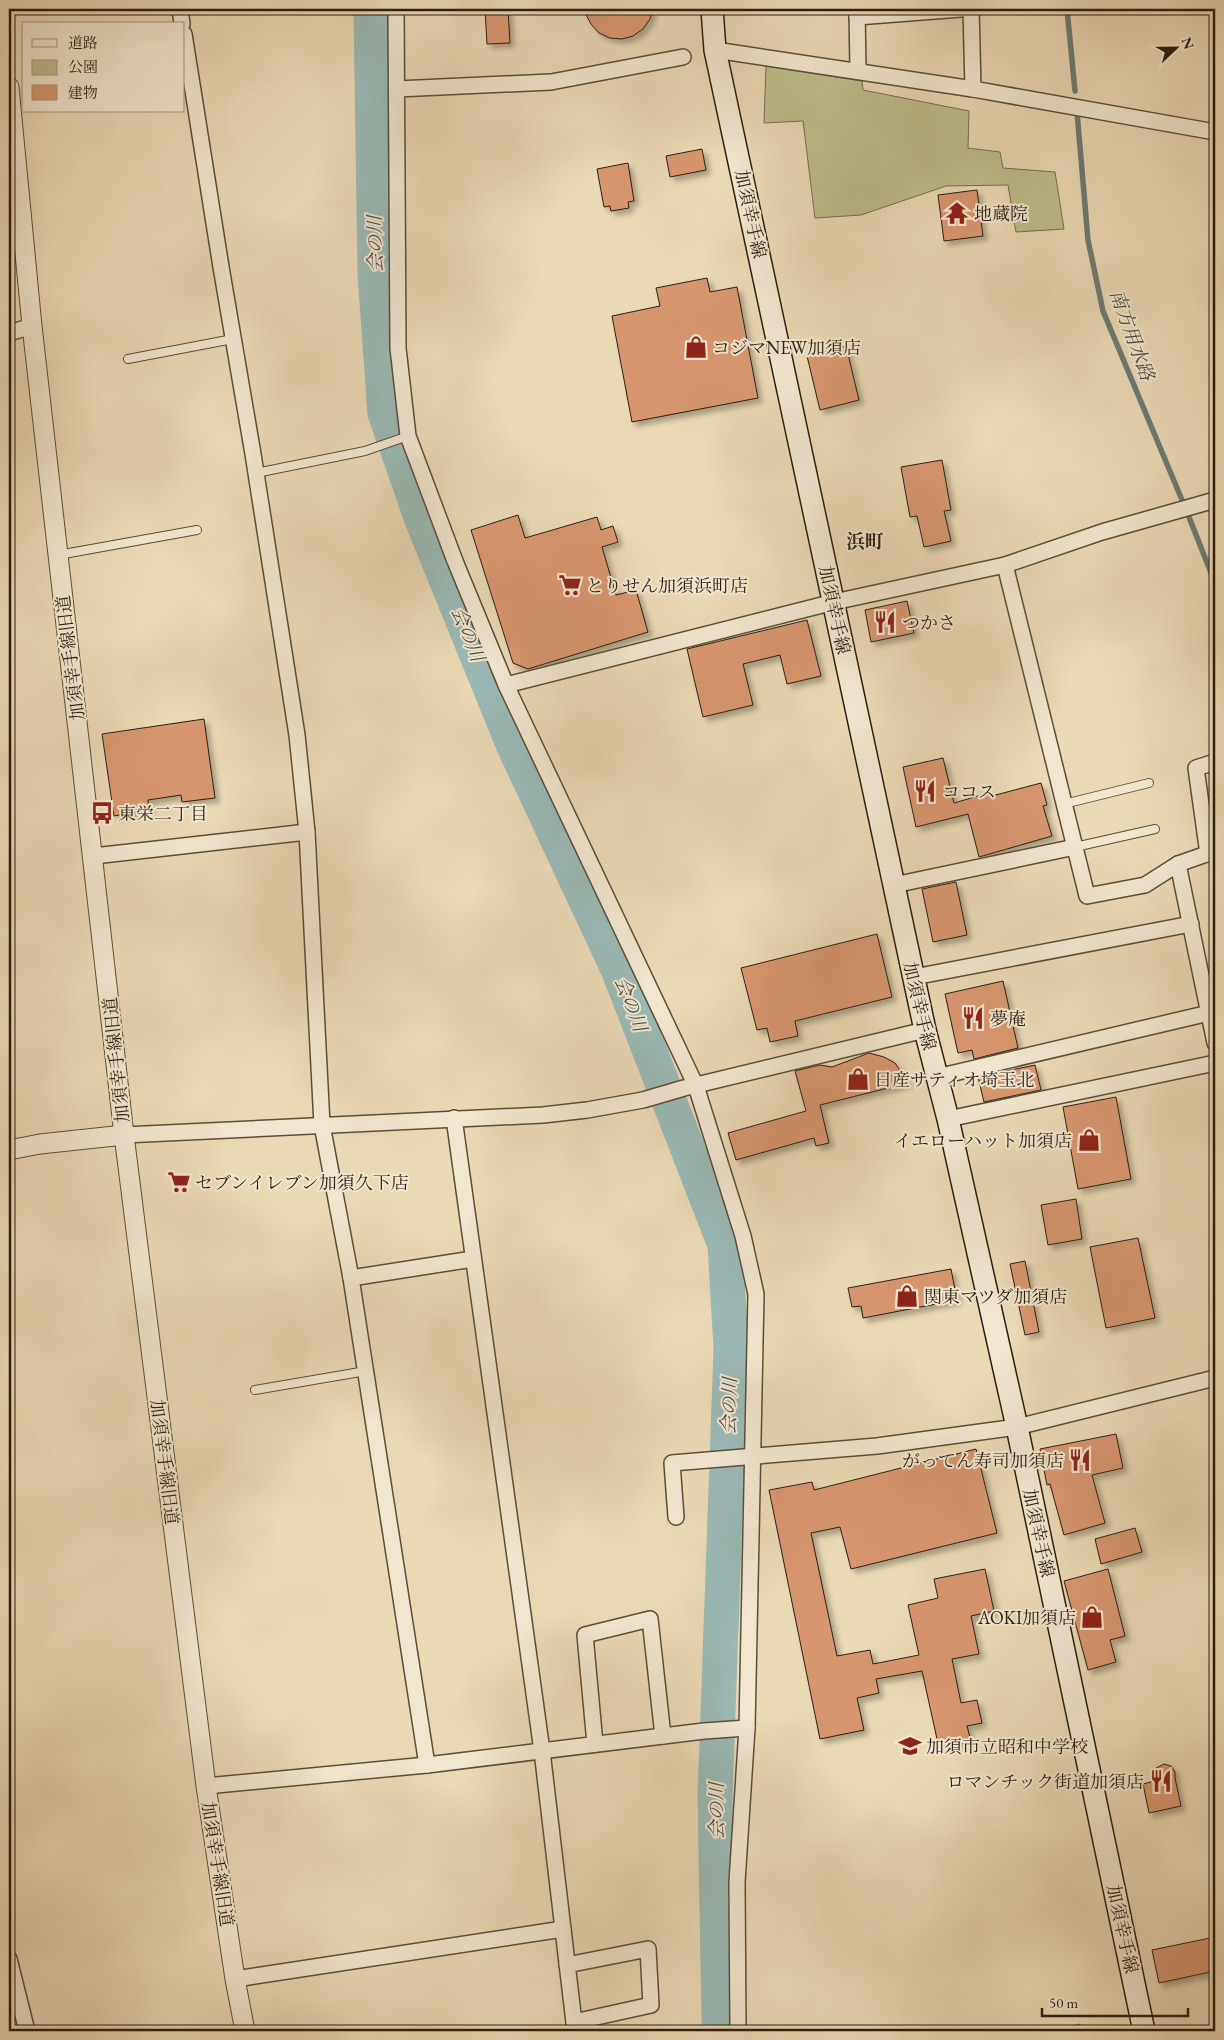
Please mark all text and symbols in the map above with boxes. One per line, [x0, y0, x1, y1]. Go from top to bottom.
legend [22, 22, 185, 112]
north arrow [1152, 22, 1202, 72]
text: 道路 [68, 33, 98, 52]
text: N [1178, 35, 1199, 52]
text: 公園 [68, 57, 98, 76]
text: 建物 [68, 83, 98, 102]
street label: 加須幸手線 [730, 168, 772, 260]
temple icon: 地蔵院 [944, 200, 970, 226]
place label: 地蔵院 [974, 202, 1028, 225]
water label: 会の川 [362, 213, 388, 273]
water label: 南方用水路 [1104, 286, 1161, 386]
shop icon: コジマNEW加須店 [683, 334, 709, 360]
place label: コジマNEW加須店 [712, 336, 861, 359]
district label: 浜町 [846, 529, 884, 554]
street label: 加須幸手線 [814, 564, 856, 656]
supermarket icon: とりせん加須浜町店 [557, 572, 583, 598]
place label: とりせん加須浜町店 [586, 574, 748, 597]
street label: 加須幸手線旧道 [51, 594, 89, 722]
water label: 会の川 [446, 603, 491, 667]
restaurant icon: つかさ [872, 609, 898, 635]
place label: つかさ [902, 611, 956, 634]
restaurant icon: ココス [912, 778, 938, 804]
place label: ココス [942, 780, 996, 803]
bus stop icon: 東栄二丁目 [89, 800, 115, 826]
place label: 東栄二丁目 [118, 802, 208, 825]
street label: 加須幸手線 [899, 960, 941, 1052]
water label: 会の川 [609, 973, 654, 1037]
street label: 加須幸手線旧道 [98, 996, 134, 1124]
restaurant icon: 夢庵 [960, 1005, 986, 1031]
place label: 夢庵 [990, 1007, 1026, 1030]
shop icon: 日産サティオ埼玉北 [845, 1066, 871, 1092]
place label: 日産サティオ埼玉北 [874, 1068, 1035, 1091]
shop icon: イエローハット加須店 [1076, 1127, 1102, 1153]
place label: イエローハット加須店 [894, 1129, 1072, 1152]
supermarket icon: セブンイレブン加須久下店 [166, 1169, 192, 1195]
place label: セブンイレブン加須久下店 [195, 1171, 409, 1194]
shop icon: 関東マツダ加須店 [894, 1283, 920, 1309]
place label: 関東マツダ加須店 [924, 1285, 1067, 1308]
water label: 会の川 [716, 1375, 743, 1435]
street label: 加須幸手線旧道 [146, 1398, 184, 1526]
restaurant icon: がってん寿司加須店 [1067, 1447, 1093, 1473]
place label: がってん寿司加須店 [902, 1449, 1064, 1472]
street label: 加須幸手線 [1018, 1487, 1060, 1579]
shop icon: AOKI加須店 [1079, 1604, 1105, 1630]
place label: AOKI加須店 [977, 1606, 1076, 1629]
school or university icon: 加須市立昭和中学校 [897, 1733, 923, 1759]
place label: 加須市立昭和中学校 [926, 1735, 1088, 1758]
restaurant icon: ロマンチック街道加須店 [1148, 1768, 1174, 1794]
place label: ロマンチック街道加須店 [947, 1770, 1144, 1793]
water label: 会の川 [704, 1781, 729, 1840]
street label: 加須幸手線旧道 [197, 1800, 239, 1928]
street label: 加須幸手線 [1102, 1883, 1144, 1975]
scale bar [1042, 1985, 1188, 2017]
text: 50 m [1049, 1993, 1078, 2012]

